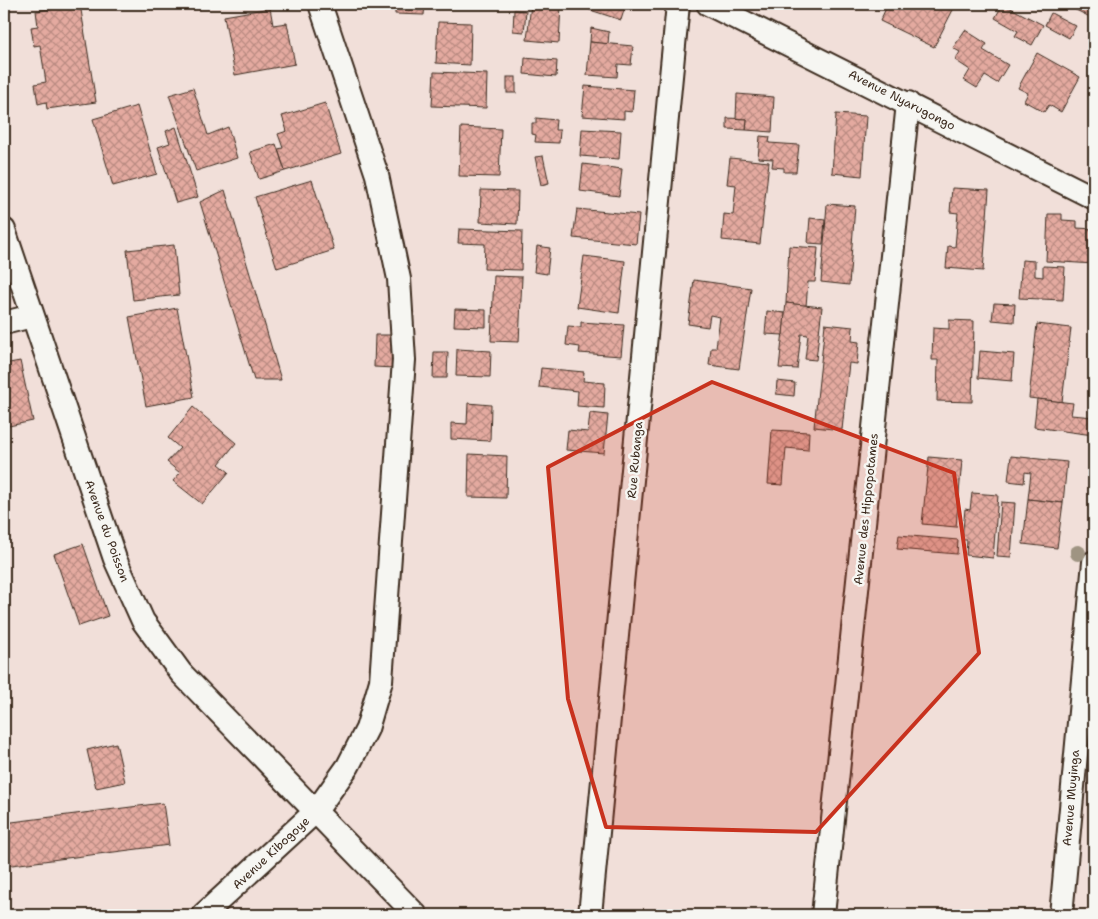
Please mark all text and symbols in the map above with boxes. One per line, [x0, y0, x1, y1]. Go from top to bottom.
street label: Avenue Nyarugongo [846, 66, 958, 134]
street label: Rue Rubanga [624, 420, 646, 499]
street label: Avenue des Hippopotames [850, 432, 882, 586]
street label: Avenue du Poisson [81, 478, 133, 584]
street label: Avenue Muyinga [1059, 749, 1083, 847]
street label: Avenue Kibogoye [229, 813, 313, 893]

